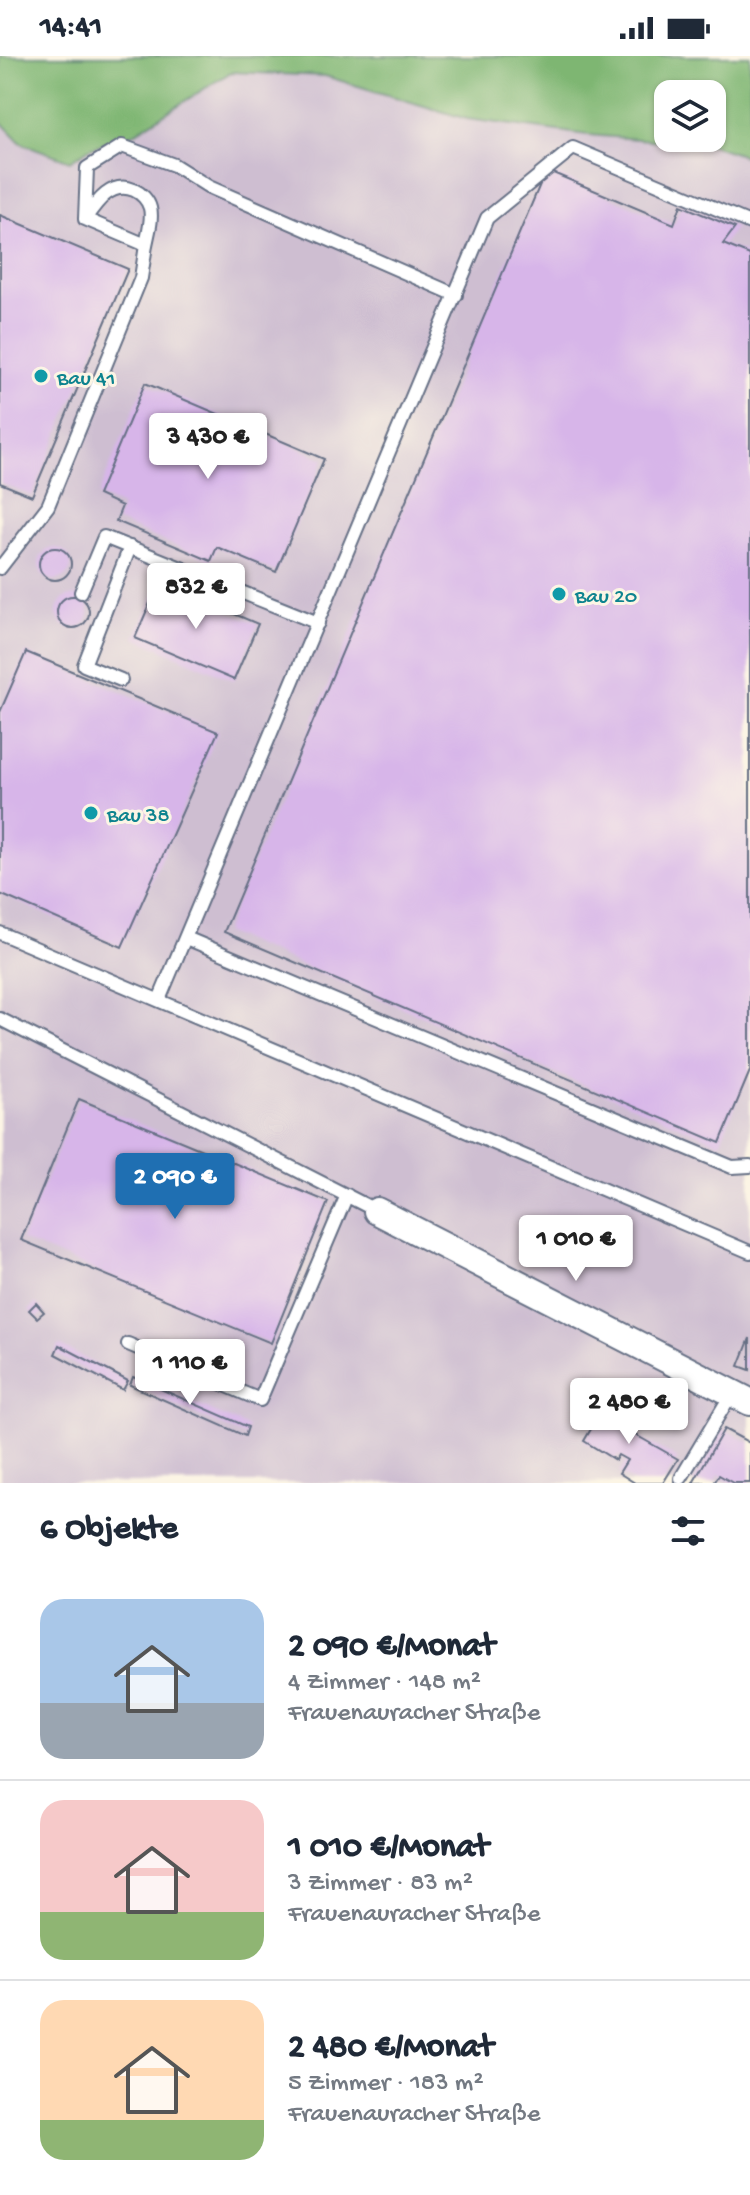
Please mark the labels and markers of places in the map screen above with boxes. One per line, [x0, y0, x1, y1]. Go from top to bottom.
marker: Bau 41 [32, 367, 50, 385]
place label: Bau 41 [56, 367, 115, 393]
pin: 3 430 € [134, 413, 282, 481]
pin: 832 € [140, 563, 252, 631]
marker: Bau 20 [550, 585, 568, 603]
place label: Bau 20 [574, 585, 637, 611]
marker: Bau 38 [82, 804, 100, 822]
place label: Bau 38 [106, 804, 169, 830]
pin: 2 090 € [101, 1153, 249, 1221]
pin: 1 010 € [502, 1215, 650, 1283]
pin: 1 110 € [116, 1339, 264, 1407]
pin: 2 480 € [555, 1378, 703, 1446]

